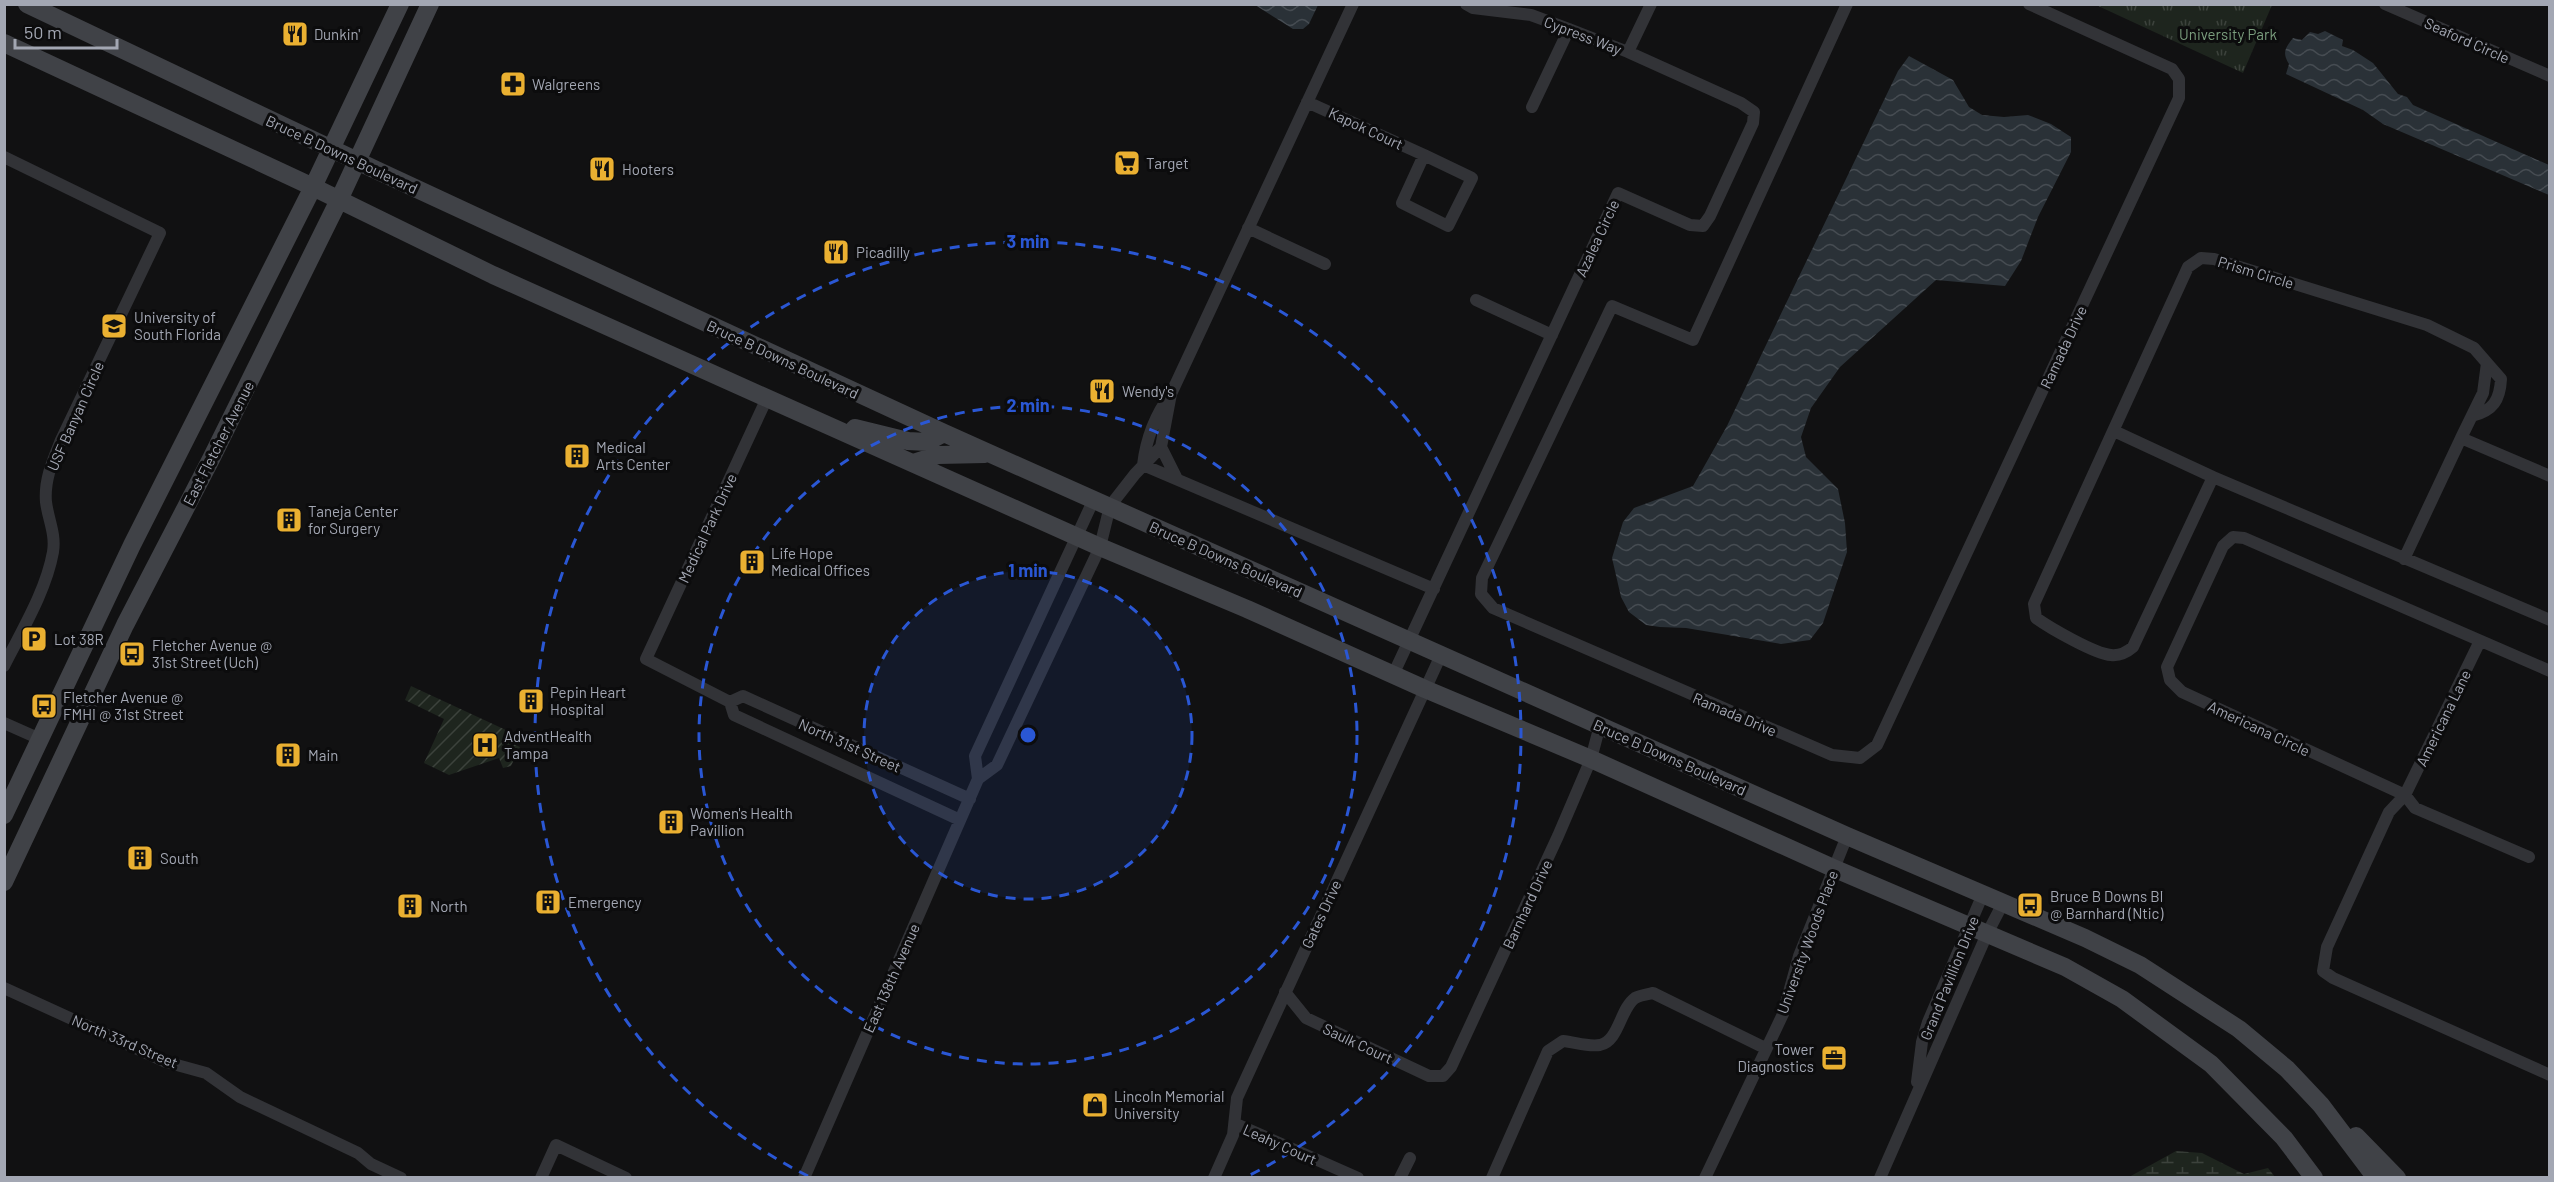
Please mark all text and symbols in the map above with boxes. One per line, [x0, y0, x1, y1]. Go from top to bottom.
scale bar [15, 12, 117, 50]
street label: Cypress Way [1542, 12, 1624, 58]
street label: Seaford Circle [2422, 13, 2512, 67]
restaurant icon: Dunkin' [280, 19, 310, 49]
text: 50 m [24, 21, 62, 43]
place label: Dunkin' [314, 25, 360, 43]
park label: University Park [2179, 25, 2277, 43]
pharmacy icon: Walgreens [498, 69, 528, 99]
place label: Walgreens [532, 75, 600, 93]
street label: Kapok Court [1326, 103, 1406, 153]
street label: Bruce B Downs Boulevard [263, 111, 421, 197]
supermarket icon: Target [1112, 148, 1142, 178]
restaurant icon: Hooters [587, 154, 617, 184]
place label: Target [1146, 154, 1189, 172]
place label: Hooters [622, 160, 674, 178]
street label: Azalea Circle [1571, 197, 1623, 279]
text: 3 min [1007, 230, 1049, 252]
restaurant icon: Picadilly [821, 237, 851, 267]
place label: Picadilly [856, 243, 910, 261]
street label: Prism Circle [2216, 252, 2296, 292]
street label: Ramada Drive [2036, 303, 2090, 391]
place label: University of South Florida [134, 308, 221, 343]
school or university icon: University of South Florida [99, 311, 129, 341]
street label: Bruce B Downs Boulevard [704, 316, 862, 402]
street label: USF Banyan Circle [43, 358, 107, 474]
restaurant icon: Wendy's [1087, 376, 1117, 406]
street label: East Fletcher Avenue [179, 378, 257, 508]
place label: Wendy's [1122, 382, 1174, 400]
text: 2 min [1006, 394, 1050, 416]
place label: Medical Arts Center [596, 438, 671, 473]
building icon: Medical Arts Center [562, 441, 592, 471]
street label: Medical Park Drive [674, 470, 740, 586]
place label: Taneja Center for Surgery [308, 502, 399, 537]
building icon: Taneja Center for Surgery [274, 505, 304, 535]
street label: Bruce B Downs Boulevard [1147, 517, 1305, 601]
place label: Life Hope Medical Offices [771, 544, 870, 579]
building icon: Life Hope Medical Offices [737, 547, 767, 577]
text: 1 min [1008, 559, 1048, 581]
parking icon: Lot 38R [19, 624, 49, 654]
place label: Lot 38R [54, 630, 104, 648]
place label: Fletcher Avenue @ 31st Street (Uch) [152, 636, 272, 671]
bus stop icon: Fletcher Avenue @ 31st Street (Uch) [117, 639, 147, 669]
street label: Americana Lane [2412, 667, 2474, 769]
place label: Pepin Heart Hospital [550, 683, 626, 718]
building icon: Pepin Heart Hospital [516, 686, 546, 716]
place label: Fletcher Avenue @ FMHI @ 31st Street [63, 688, 184, 723]
street label: Ramada Drive [1690, 688, 1780, 740]
bus stop icon: Fletcher Avenue @ FMHI @ 31st Street [29, 691, 59, 721]
street label: Americana Circle [2205, 697, 2313, 759]
street label: North 31st Street [796, 714, 904, 776]
street label: Bruce B Downs Boulevard [1591, 715, 1749, 799]
centre of rings [1018, 725, 1038, 745]
place label: AdventHealth Tampa [504, 727, 592, 762]
hospital icon: AdventHealth Tampa [470, 730, 500, 760]
building icon: Main [273, 740, 303, 770]
place label: Main [308, 746, 338, 764]
place label: Women's Health Pavillion [690, 804, 793, 839]
building icon: Women's Health Pavillion [656, 807, 686, 837]
building icon: South [125, 843, 155, 873]
place label: South [160, 849, 199, 867]
street label: Barnhard Drive [1499, 857, 1555, 951]
street label: University Woods Place [1773, 868, 1841, 1016]
street label: Gates Drive [1297, 877, 1345, 951]
building icon: Emergency [533, 887, 563, 917]
place label: Bruce B Downs Bl @ Barnhard (Ntic) [2050, 887, 2163, 922]
bus stop icon: Bruce B Downs Bl @ Barnhard (Ntic) [2015, 890, 2045, 920]
building icon: North [395, 891, 425, 921]
place label: Emergency [568, 893, 641, 911]
place label: North [430, 897, 468, 915]
street label: Grand Pavillion Drive [1916, 913, 1982, 1043]
street label: East 138th Avenue [859, 921, 923, 1035]
street label: North 33rd Street [69, 1011, 181, 1071]
street label: Saulk Court [1320, 1019, 1396, 1067]
place label: Tower Diagnostics [1738, 1040, 1815, 1075]
office icon: Tower Diagnostics [1819, 1043, 1849, 1073]
place label: Lincoln Memorial University [1114, 1087, 1224, 1122]
shop icon: Lincoln Memorial University [1080, 1090, 1110, 1120]
street label: Leahy Court [1241, 1120, 1319, 1168]

